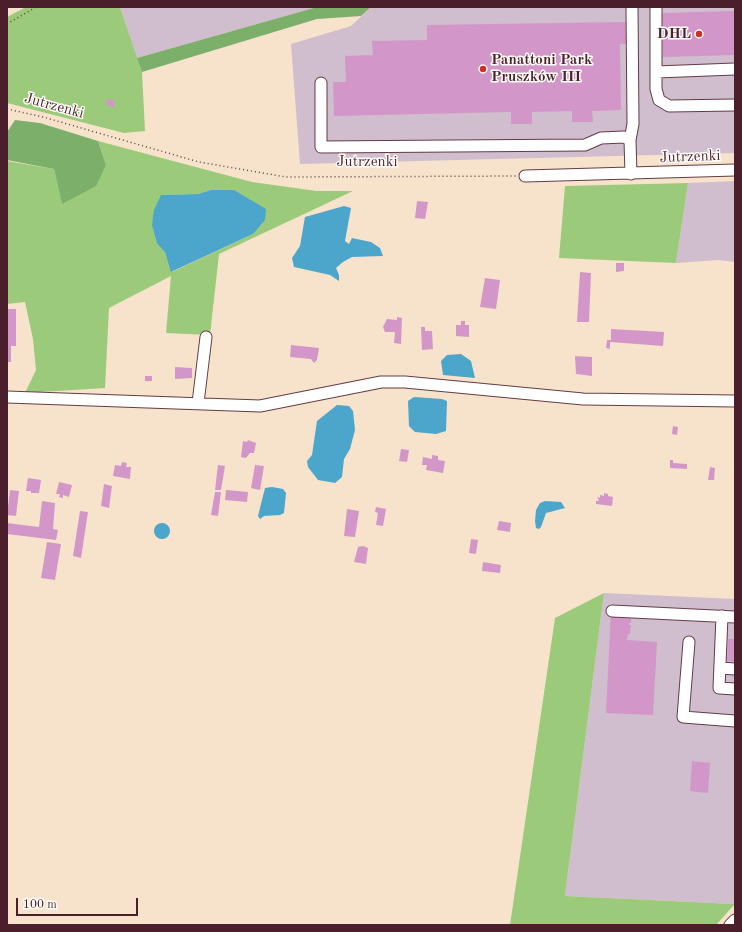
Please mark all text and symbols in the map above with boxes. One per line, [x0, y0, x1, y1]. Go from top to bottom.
place label: DHL [657, 25, 691, 43]
marker: DHL [694, 29, 704, 39]
place label: Panattoni Park Pruszków III [491, 51, 592, 86]
marker: Panattoni Park Pruszków III [478, 64, 488, 74]
street label: Jutrzenki [22, 89, 86, 123]
street label: Jutrzenki [659, 147, 721, 167]
street label: Jutrzenki [337, 153, 397, 171]
scale bar [18, 890, 140, 916]
text: 100 m [23, 899, 57, 911]

